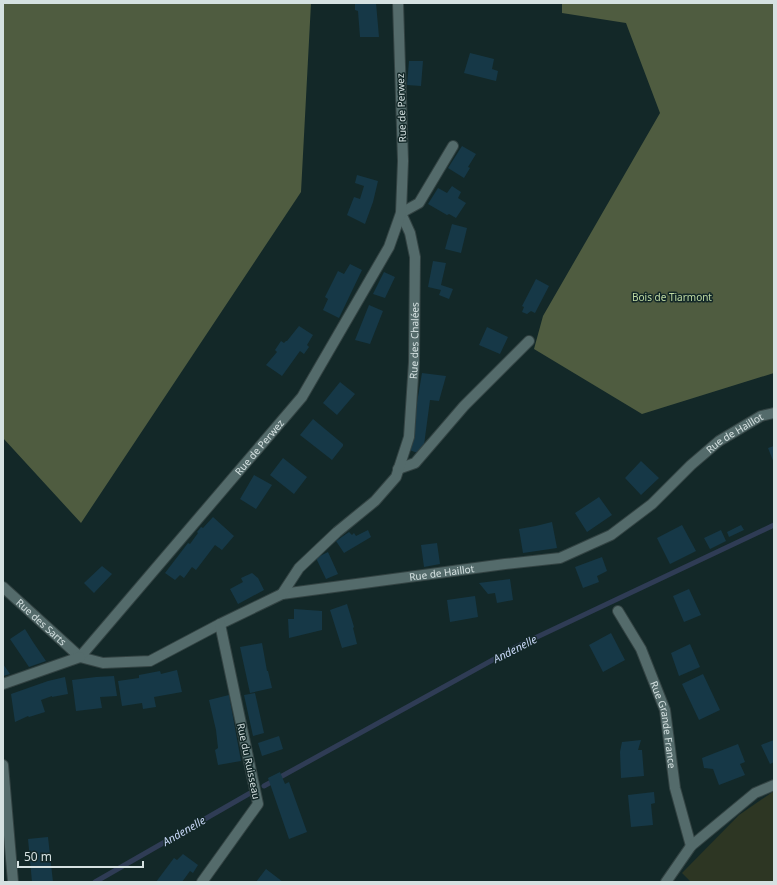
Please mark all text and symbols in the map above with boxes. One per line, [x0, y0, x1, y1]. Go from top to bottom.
street label: Rue de Perwez [393, 73, 409, 143]
park label: Bois de Tiarmont [632, 290, 712, 304]
street label: Rue des Chalées [406, 302, 422, 379]
street label: Rue de Haillot [703, 409, 766, 456]
street label: Rue de Perwez [231, 416, 287, 478]
street label: Rue de Haillot [408, 561, 475, 584]
street label: Rue des Sarts [13, 595, 70, 649]
water label: Andenelle [489, 631, 540, 666]
street label: Rue Grande France [647, 679, 679, 770]
street label: Rue du Ruisseau [234, 722, 264, 800]
water label: Andenelle [159, 812, 208, 849]
scale bar [18, 843, 143, 869]
text: 50 m [24, 848, 52, 865]

